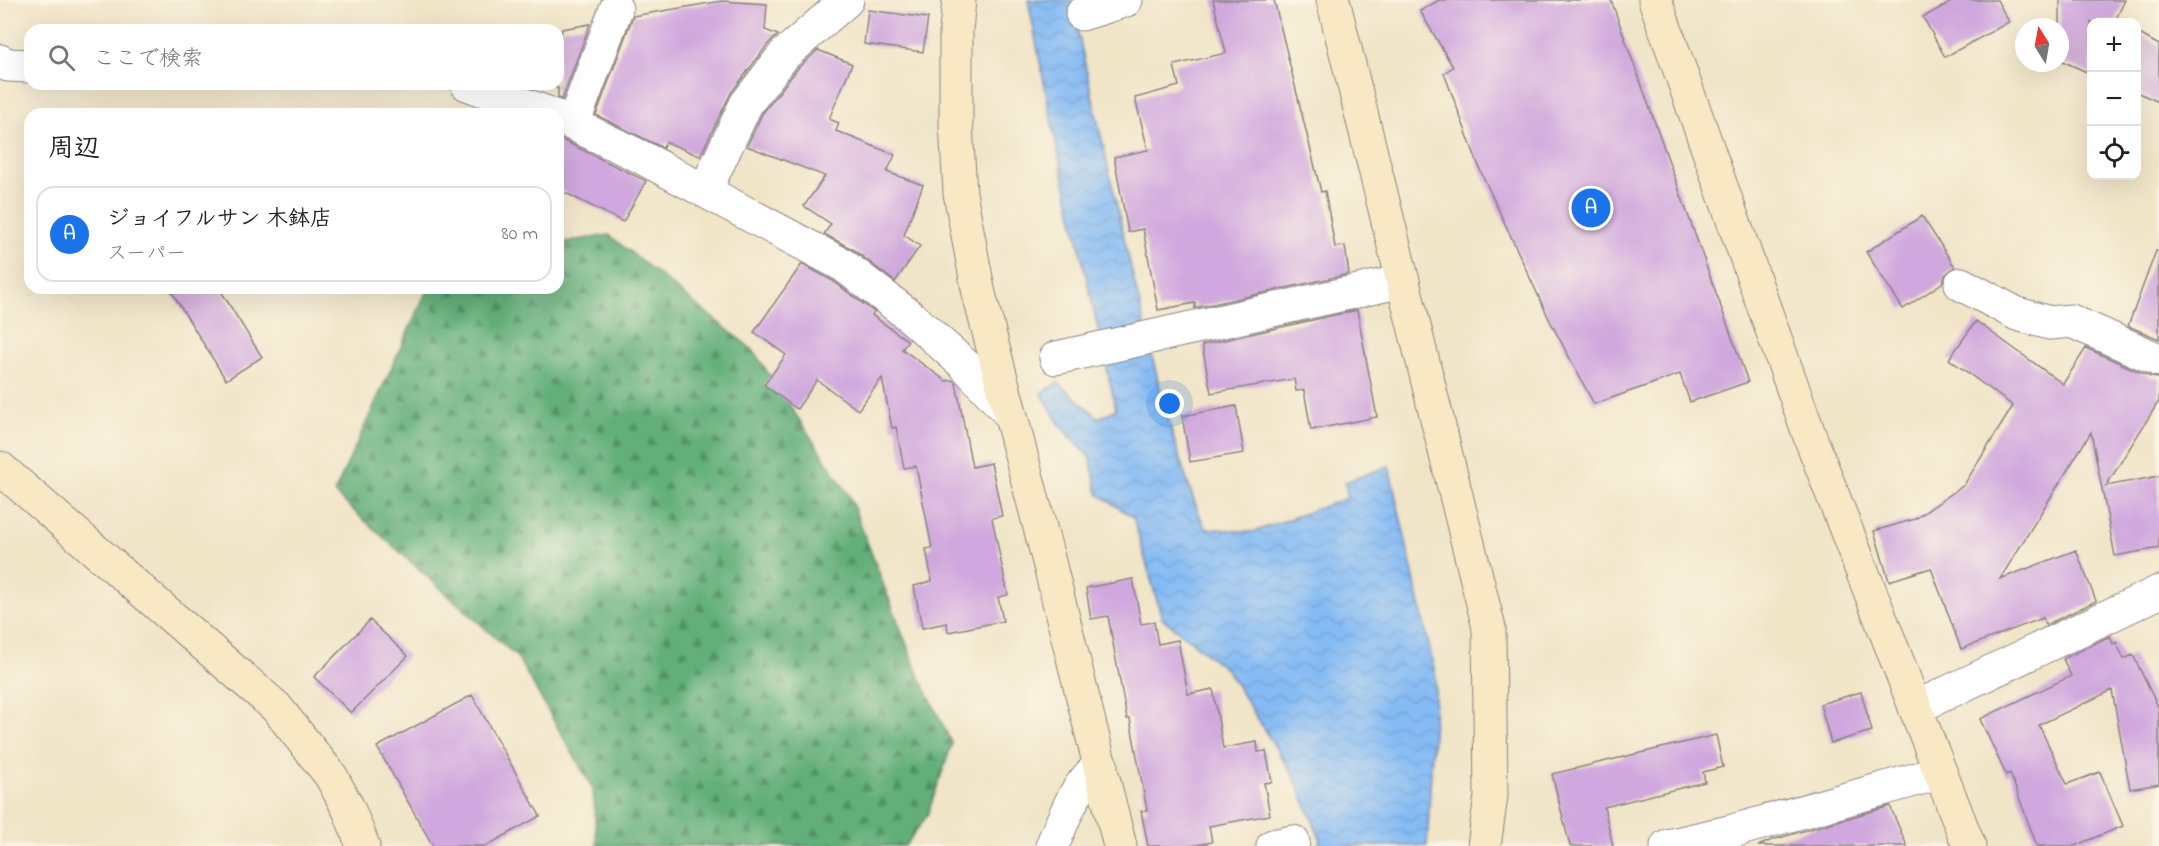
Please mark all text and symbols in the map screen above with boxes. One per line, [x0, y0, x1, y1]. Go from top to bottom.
north arrow [2015, 18, 2069, 72]
map controls [2087, 18, 2141, 180]
button: + [2087, 18, 2141, 72]
search box [24, 24, 564, 90]
icon: search [45, 41, 78, 74]
text: ここで検索 [93, 44, 203, 76]
button: − [2087, 72, 2141, 126]
button: locate [2087, 126, 2141, 180]
text: 周辺 [48, 131, 100, 169]
pin: A [1572, 186, 1610, 230]
text: ジョイフルサン 木鉢店 [107, 204, 332, 236]
text: A [63, 220, 76, 249]
text: 80 m [501, 220, 538, 249]
text: スーパー [107, 240, 186, 269]
your location [1155, 389, 1184, 418]

